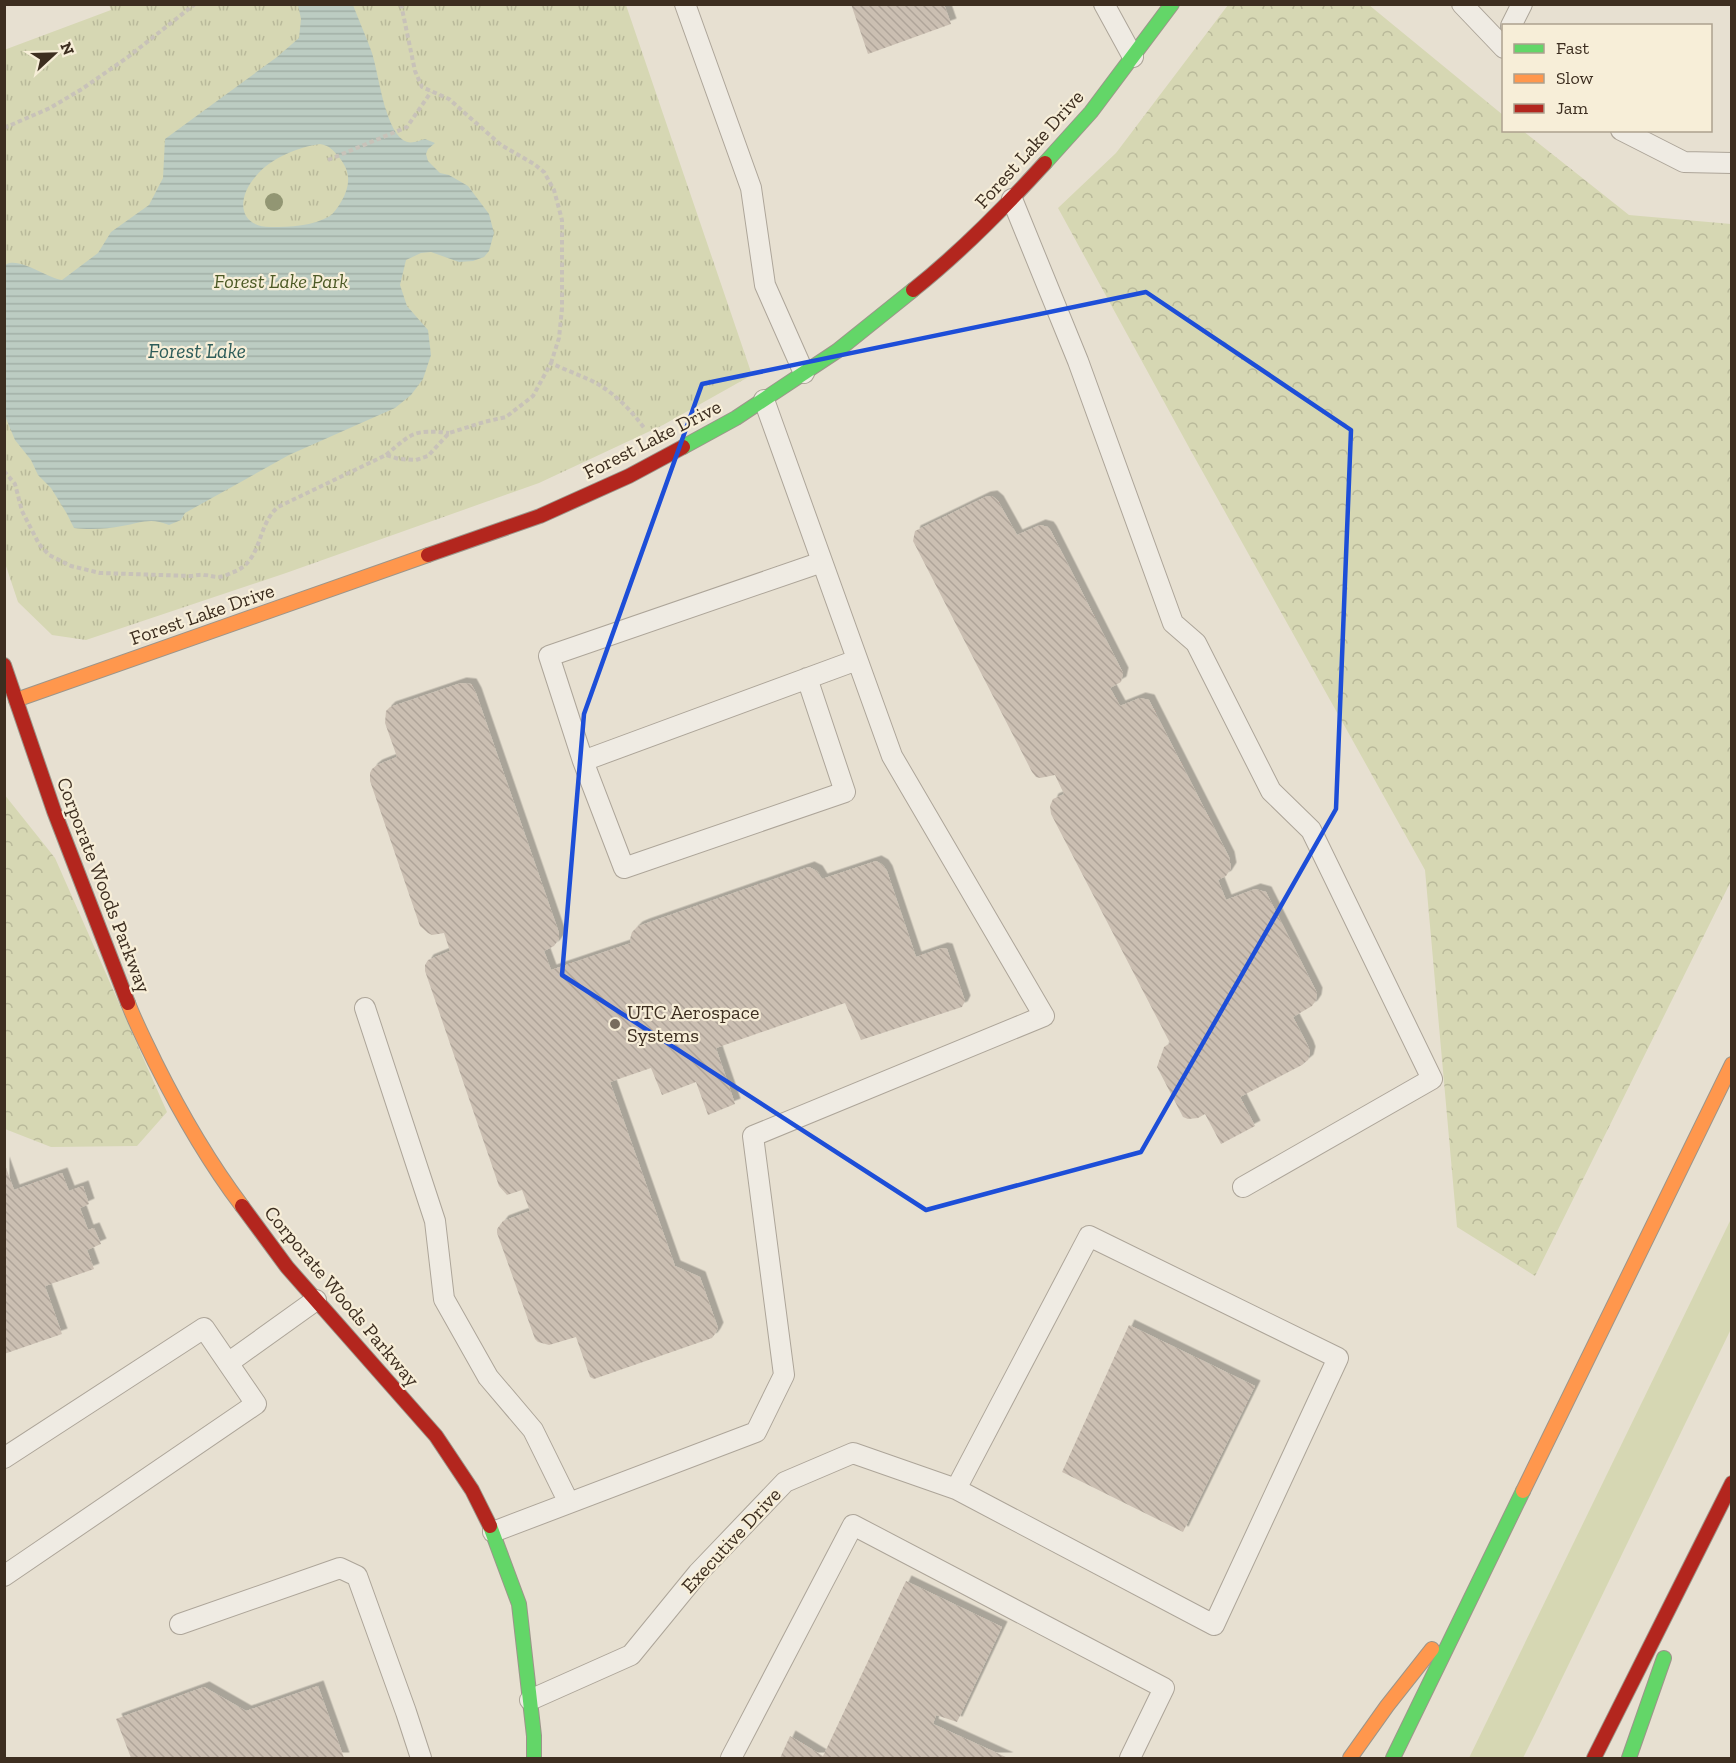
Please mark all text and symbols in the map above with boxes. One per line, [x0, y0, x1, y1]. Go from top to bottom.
north arrow [24, 24, 84, 84]
legend [1502, 24, 1712, 132]
text: Fast [1556, 37, 1589, 59]
text: N [56, 39, 79, 58]
text: Slow [1556, 67, 1593, 89]
street label: Forest Lake Drive [970, 85, 1088, 213]
text: Jam [1556, 97, 1588, 119]
park label: Forest Lake Park [214, 269, 348, 293]
water label: Forest Lake [148, 338, 246, 363]
street label: Forest Lake Drive [579, 394, 725, 484]
street label: Forest Lake Drive [127, 578, 277, 650]
street label: Corporate Woods Parkway [52, 774, 156, 997]
place label: UTC Aerospace Systems [627, 1000, 759, 1047]
marker: UTC Aerospace Systems [608, 1017, 622, 1031]
street label: Corporate Woods Parkway [259, 1201, 425, 1392]
street label: Executive Drive [676, 1482, 786, 1598]

